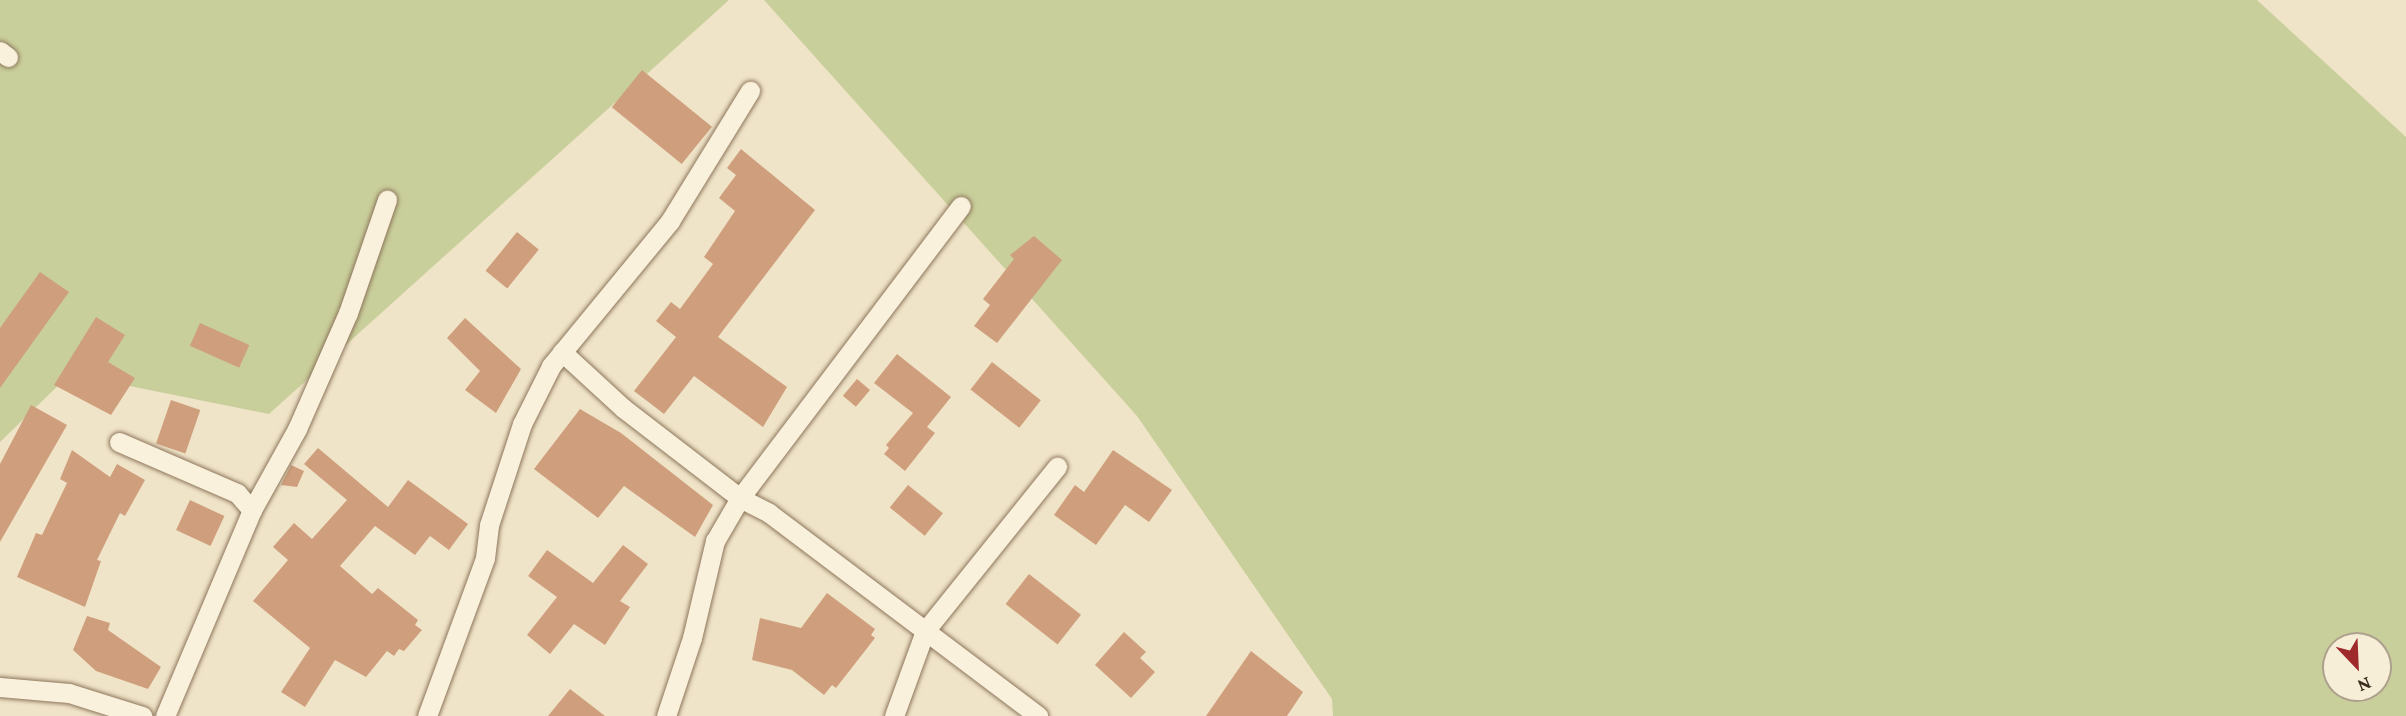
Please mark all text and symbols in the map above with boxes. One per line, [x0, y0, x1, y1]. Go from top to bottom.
north arrow [2322, 632, 2392, 702]
text: N [2355, 673, 2375, 697]

